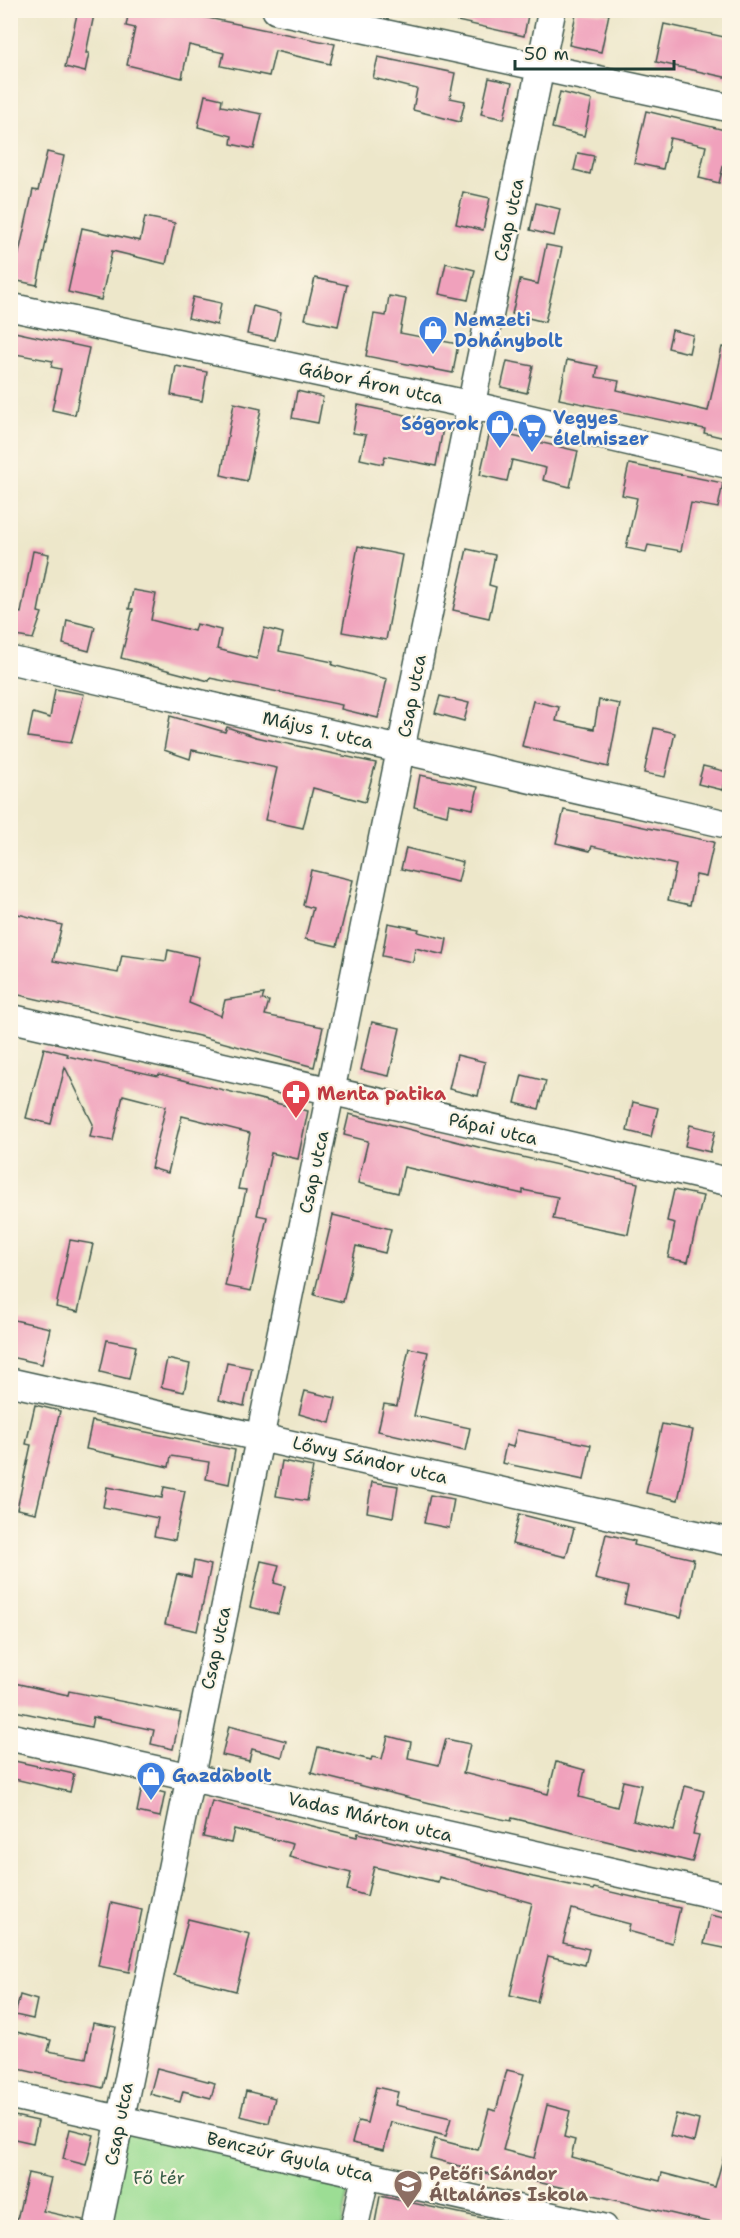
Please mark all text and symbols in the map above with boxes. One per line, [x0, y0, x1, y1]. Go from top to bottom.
scale bar [515, 33, 674, 71]
text: 50 m [524, 42, 569, 66]
street label: Csap utca [489, 176, 529, 264]
place label: Nemzeti Dohánybolt [454, 308, 563, 353]
shop icon: Nemzeti Dohánybolt [417, 314, 449, 356]
street label: Gábor Áron utca [297, 356, 445, 410]
place label: Vegyes élelmiszer [553, 406, 649, 451]
shop icon: Sógorok [484, 408, 516, 450]
place label: Sógorok [401, 412, 479, 436]
supermarket icon: Vegyes élelmiszer [516, 412, 548, 454]
street label: Csap utca [392, 652, 432, 740]
street label: Május 1. utca [260, 706, 376, 754]
pharmacy icon: Menta patika [280, 1078, 312, 1120]
place label: Menta patika [317, 1082, 447, 1106]
street label: Pápai utca [446, 1107, 540, 1151]
street label: Csap utca [294, 1128, 334, 1216]
street label: Lőwy Sándor utca [290, 1430, 450, 1490]
street label: Csap utca [196, 1604, 236, 1692]
shop icon: Gazdabolt [135, 1760, 167, 1802]
place label: Gazdabolt [172, 1764, 272, 1788]
street label: Vadas Márton utca [285, 1786, 455, 1848]
street label: Csap utca [99, 2080, 139, 2168]
street label: Benczúr Gyula utca [204, 2126, 376, 2188]
place label: Petőfi Sándor Általános Iskola [429, 2162, 589, 2207]
park label: Fő tér [133, 2166, 185, 2190]
school or university icon: Petőfi Sándor Általános Iskola [392, 2168, 424, 2210]

